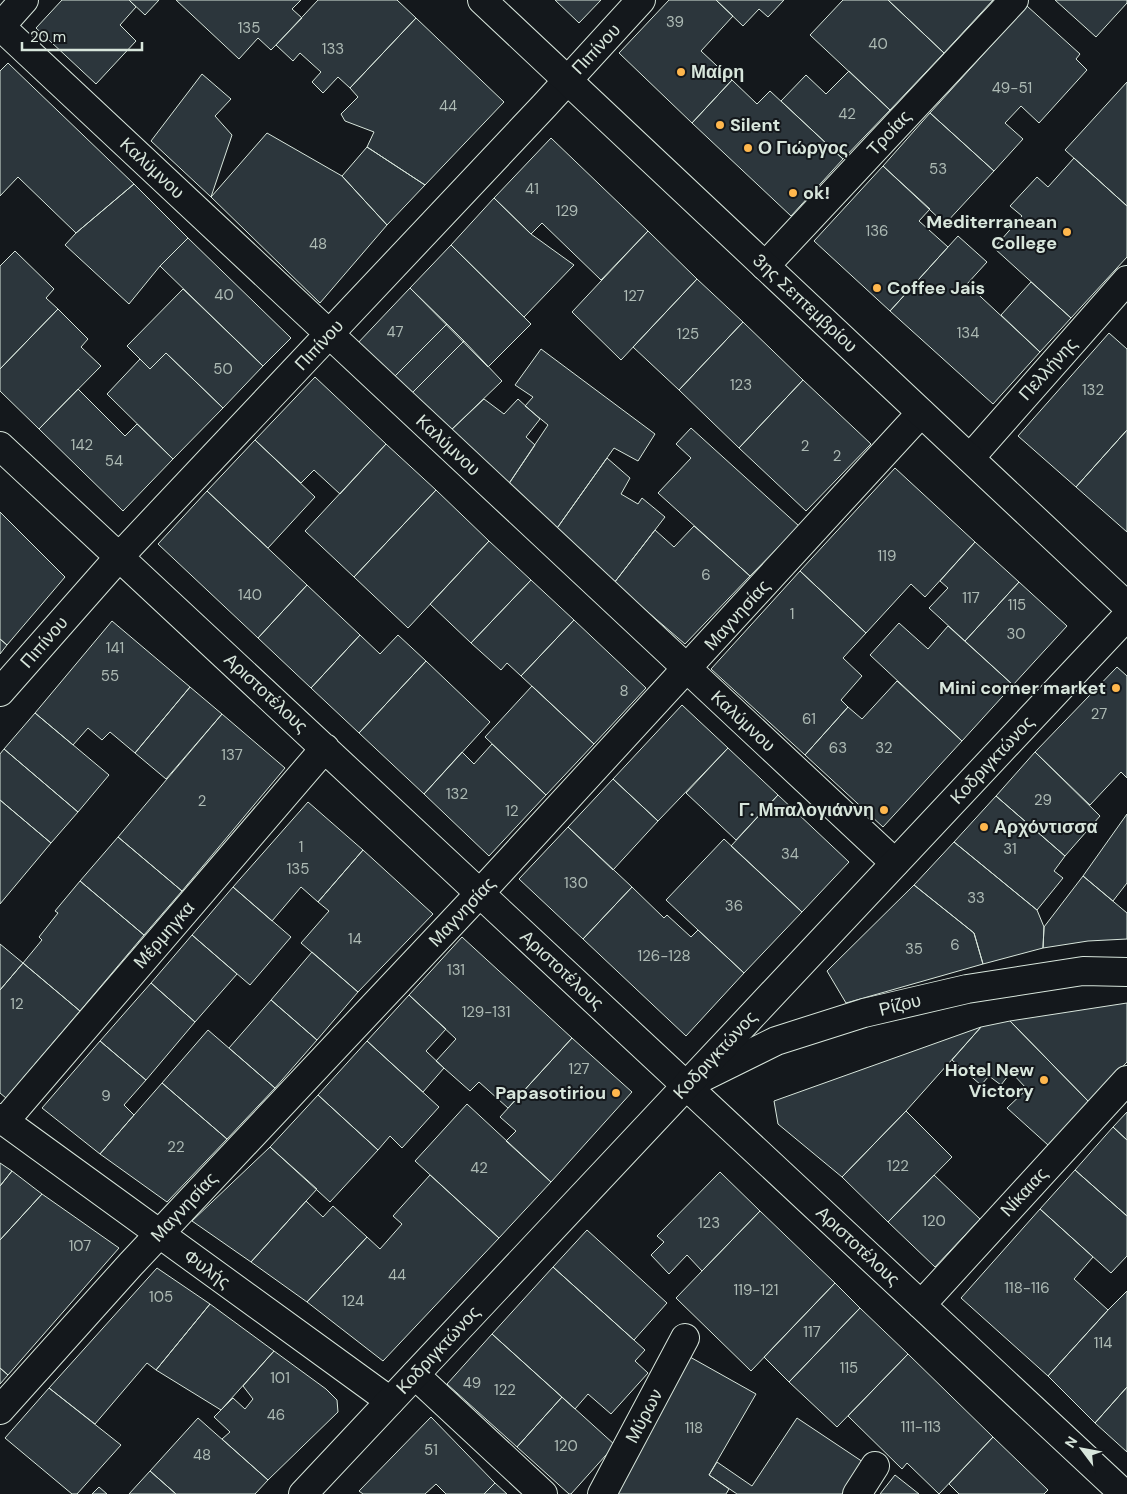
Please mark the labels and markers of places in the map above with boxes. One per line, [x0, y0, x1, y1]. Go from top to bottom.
place label: Μαίρη [691, 60, 744, 84]
marker: Μαίρη [675, 66, 687, 78]
place label: Silent [730, 113, 780, 137]
marker: Silent [714, 119, 726, 131]
place label: Ο Γιώργος [758, 136, 848, 160]
marker: Ο Γιώργος [742, 142, 754, 154]
place label: ok! [803, 181, 830, 205]
marker: ok! [787, 187, 799, 199]
place label: Mediterranean College [926, 210, 1057, 255]
marker: Mediterranean College [1061, 226, 1073, 238]
place label: Coffee Jais [887, 276, 985, 300]
marker: Coffee Jais [871, 282, 883, 294]
place label: Mini corner market [939, 676, 1106, 700]
marker: Mini corner market [1110, 682, 1122, 694]
place label: Γ. Μπαλογιάννη [739, 798, 874, 822]
marker: Γ. Μπαλογιάννη [878, 804, 890, 816]
place label: Αρχόντισσα [994, 815, 1098, 839]
marker: Αρχόντισσα [978, 821, 990, 833]
place label: Hotel New Victory [945, 1058, 1034, 1103]
marker: Hotel New Victory [1038, 1074, 1050, 1086]
place label: Papasotiriou [495, 1081, 606, 1105]
marker: Papasotiriou [610, 1087, 622, 1099]

